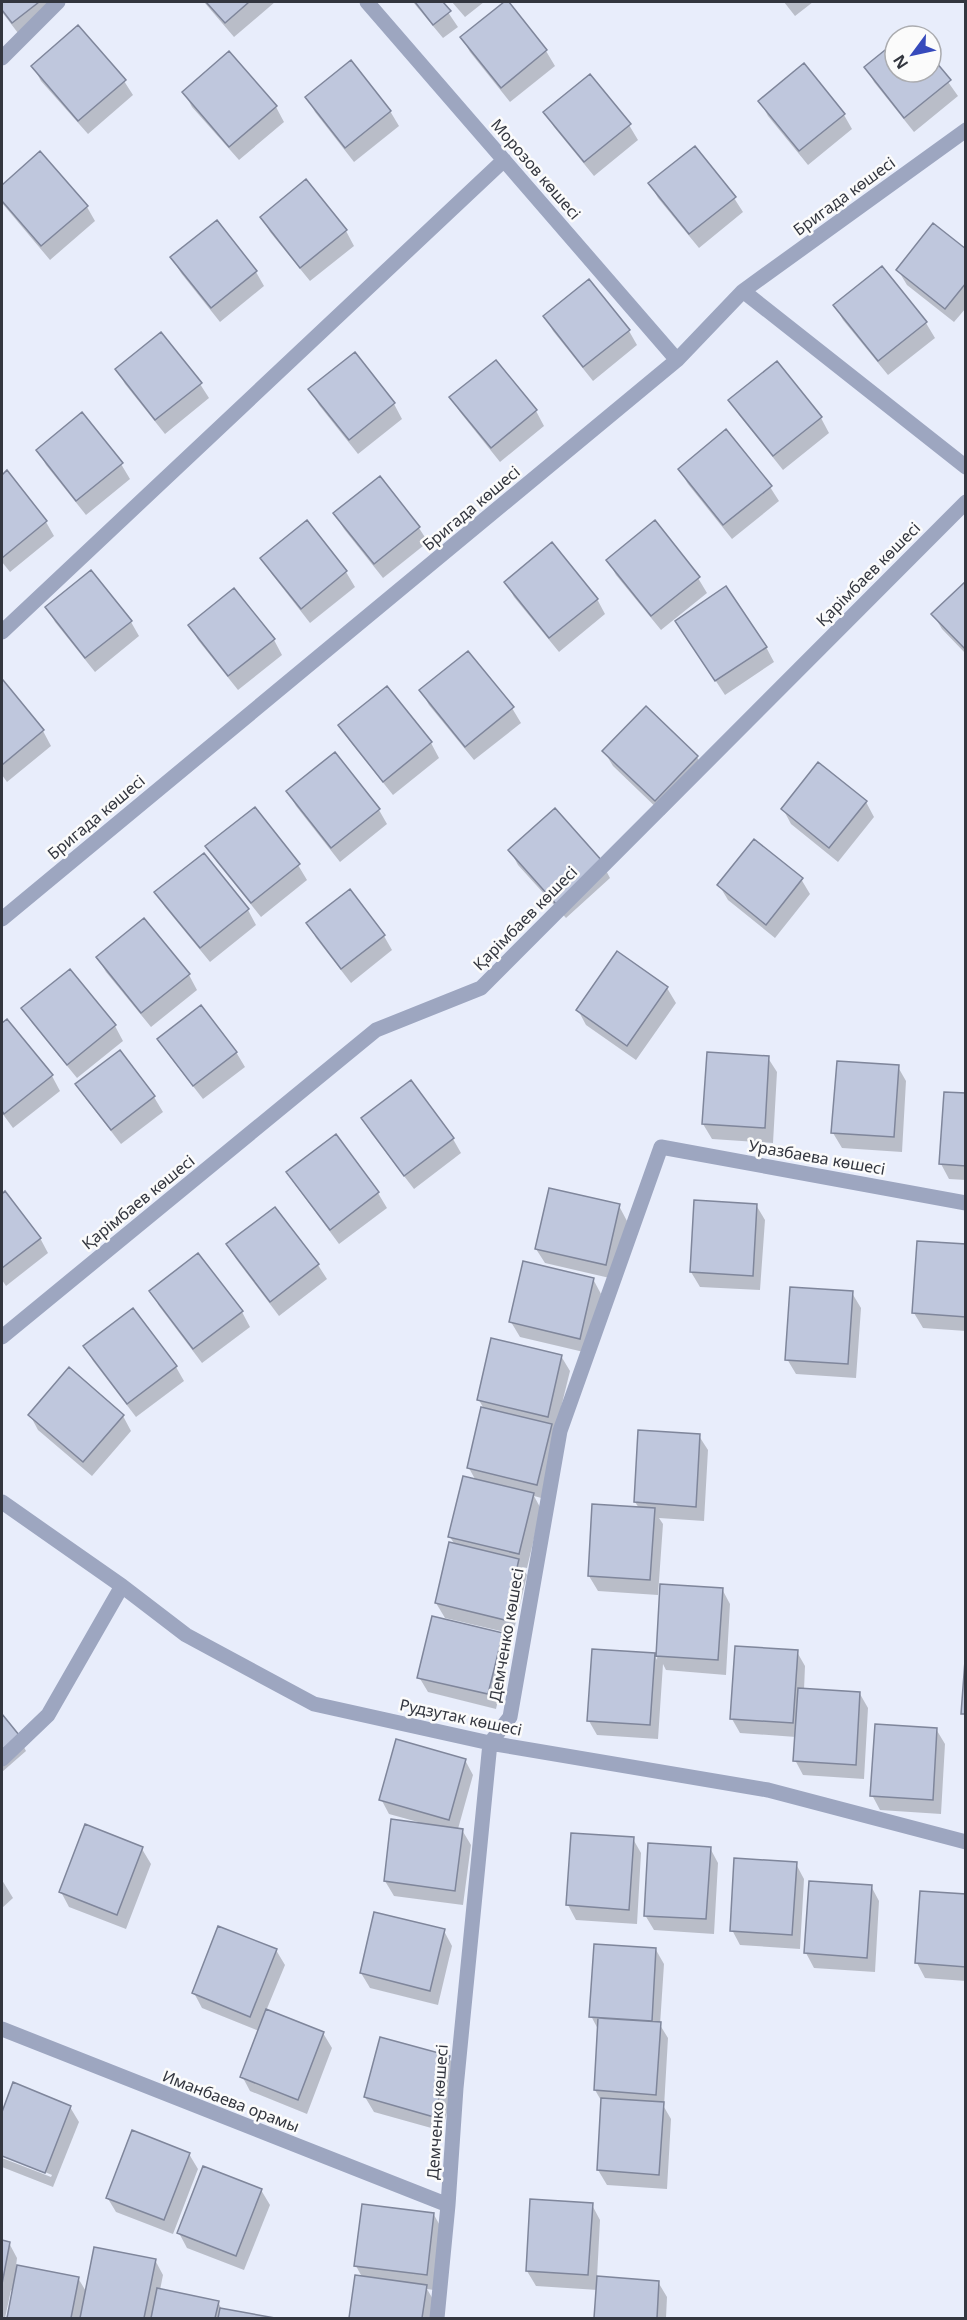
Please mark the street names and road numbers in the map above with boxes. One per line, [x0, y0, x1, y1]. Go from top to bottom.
street label: Морозов көшесі [486, 114, 586, 224]
street label: Бригада көшесі [789, 151, 899, 241]
street label: Бригада көшесі [418, 461, 524, 555]
street label: Қарімбаев көшесі [811, 517, 925, 631]
street label: Бригада көшесі [43, 770, 149, 864]
street label: Қарімбаев көшесі [468, 861, 582, 975]
street label: Уразбаева көшесі [747, 1134, 887, 1180]
street label: Қарімбаев көшесі [77, 1150, 199, 1254]
street label: Демченко көшесі [483, 1566, 529, 1704]
street label: Рудзутак көшесі [398, 1693, 524, 1741]
street label: Демченко көшесі [421, 2044, 453, 2180]
street label: Иманбаева орамы [159, 2065, 303, 2137]

